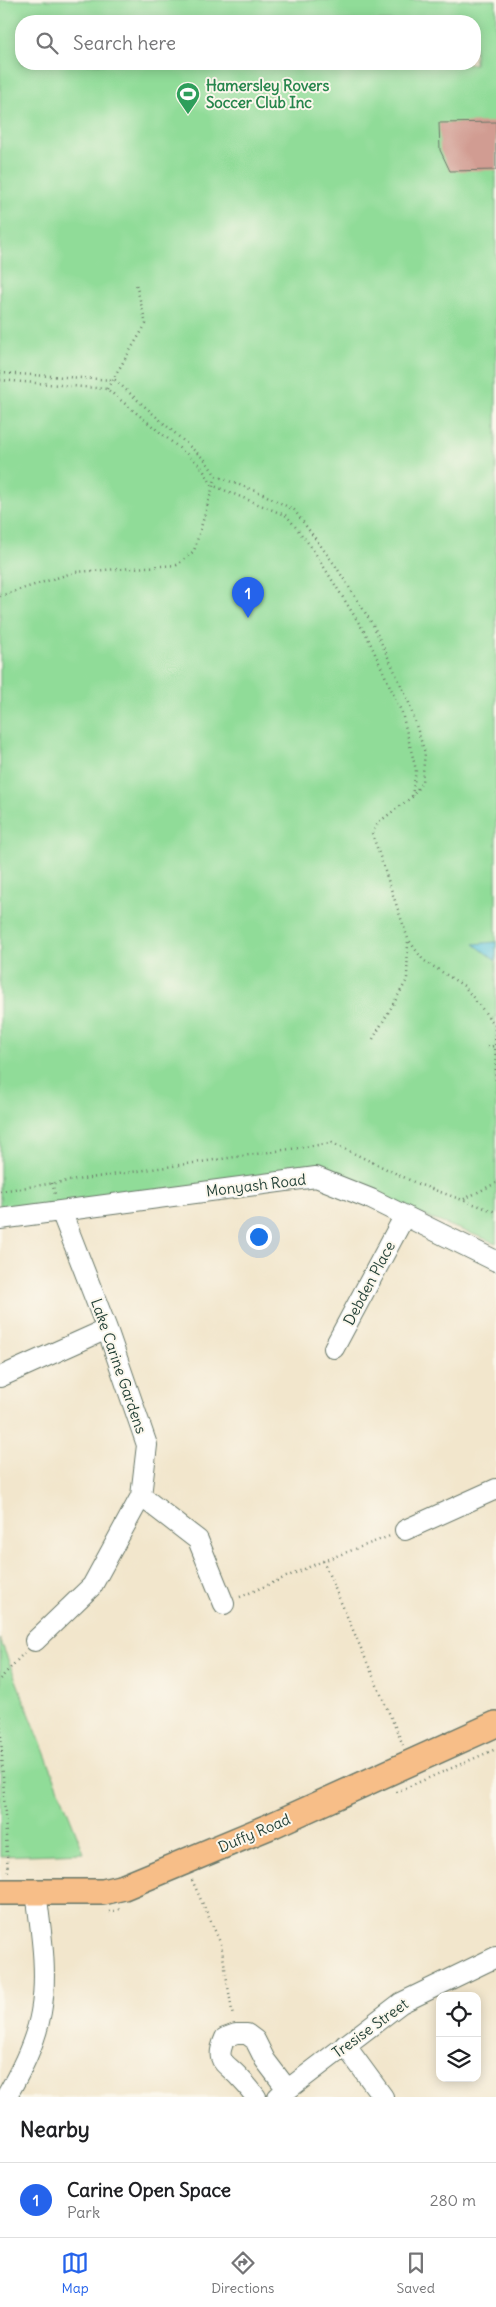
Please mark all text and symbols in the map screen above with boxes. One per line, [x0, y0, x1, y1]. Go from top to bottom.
search box [15, 15, 481, 70]
icon: search [33, 29, 61, 57]
text: Search here [73, 31, 176, 55]
place label: Hamersley Rovers Soccer Club Inc [206, 76, 329, 112]
sports icon: Hamersley Rovers Soccer Club Inc [175, 81, 201, 115]
pin: 1 [232, 577, 264, 618]
street label: Monyash Road [205, 1169, 307, 1201]
your location [246, 1224, 272, 1250]
street label: Debden Place [339, 1238, 399, 1328]
street label: Lake Carine Gardens [87, 1296, 151, 1436]
street label: Duffy Road [215, 1809, 293, 1857]
map controls [436, 1992, 481, 2082]
button: locate [436, 1992, 481, 2037]
street label: Tresise Street [328, 1994, 412, 2062]
button: layers [436, 2037, 481, 2082]
text: Nearby [20, 2116, 90, 2143]
text: Carine Open Space [67, 2178, 231, 2202]
text: 1 [33, 2190, 39, 2210]
text: 280 m [430, 2190, 476, 2210]
text: Park [67, 2202, 100, 2222]
tab: Map [61, 2249, 89, 2297]
tab: Directions [211, 2249, 274, 2297]
tab: Saved [397, 2249, 435, 2297]

